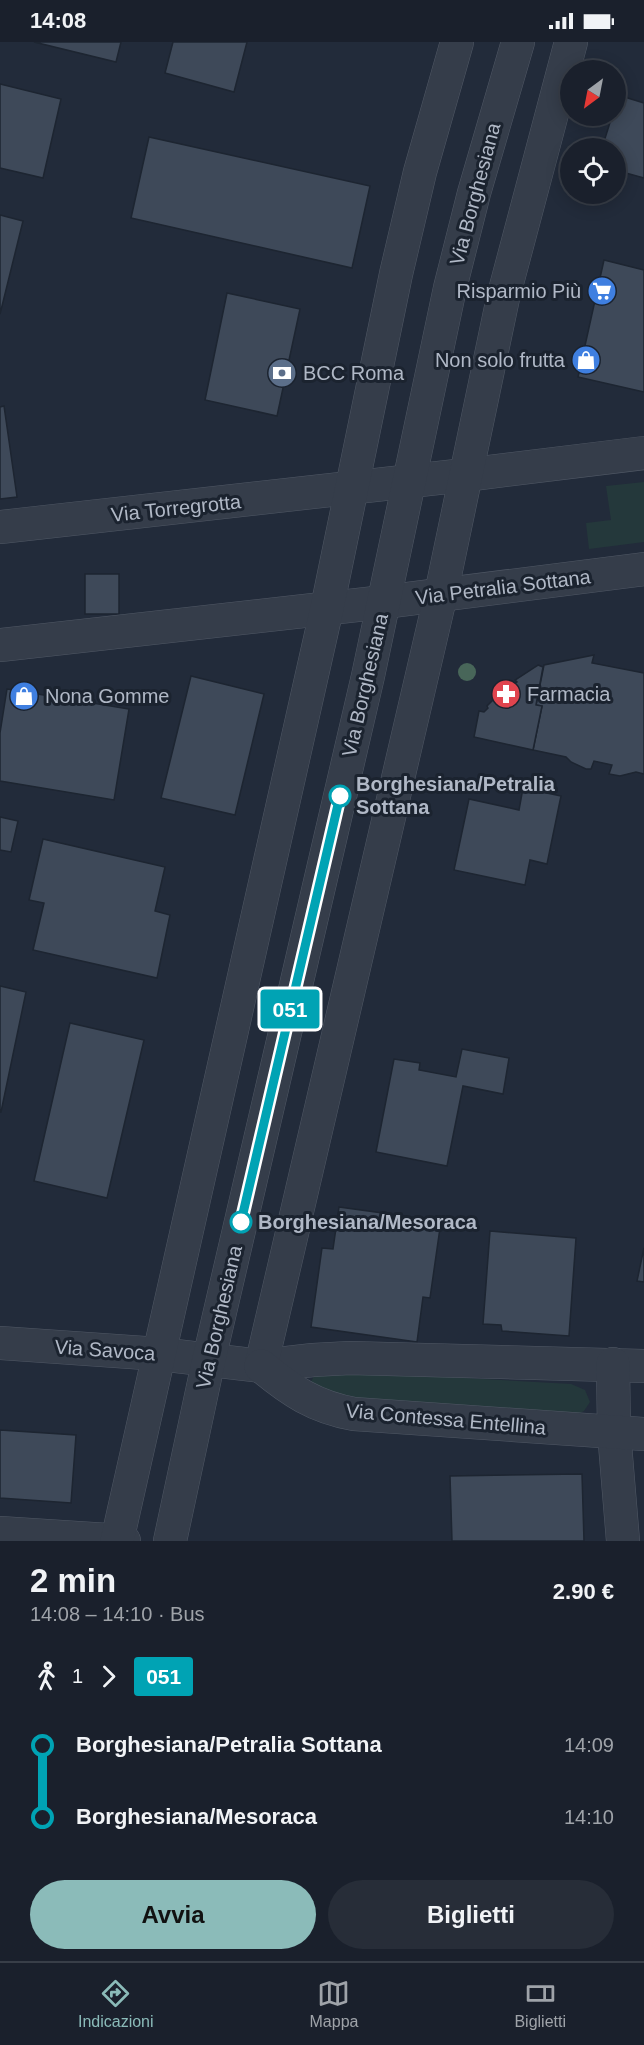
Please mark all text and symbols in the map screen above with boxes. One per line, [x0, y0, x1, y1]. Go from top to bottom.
text: 14:08 [30, 8, 86, 33]
north arrow [560, 60, 626, 126]
map controls [560, 60, 626, 204]
street label: Via Borghesiana [445, 120, 505, 268]
button: locate [560, 138, 626, 204]
supermarket icon: Risparmio Più [586, 275, 618, 307]
place label: Risparmio Più [457, 280, 581, 302]
shop icon: Non solo frutta [570, 344, 602, 376]
place label: Non solo frutta [435, 349, 566, 371]
bank icon: BCC Roma [266, 357, 298, 389]
place label: BCC Roma [303, 362, 405, 384]
street label: Via Torregrotta [110, 490, 243, 526]
street label: Via Petralia Sottana [414, 565, 593, 609]
street label: Via Borghesiana [338, 610, 392, 759]
pharmacy icon: Farmacia [490, 678, 522, 710]
shop icon: Nona Gomme [8, 680, 40, 712]
place label: Farmacia [527, 683, 611, 705]
place label: Nona Gomme [45, 685, 170, 707]
place label: Borghesiana/Petralia Sottana [356, 773, 556, 818]
marker: Borghesiana/Petralia Sottana [329, 785, 351, 807]
line badge: 051 [256, 990, 324, 1028]
text: 051 [272, 998, 308, 1021]
marker: Borghesiana/Mesoraca [230, 1211, 252, 1233]
place label: Borghesiana/Mesoraca [258, 1211, 478, 1233]
street label: Via Borghesiana [192, 1242, 246, 1391]
street label: Via Savoca [54, 1336, 157, 1365]
street label: Via Contessa Entellina [345, 1399, 548, 1439]
text: 2 min [30, 1562, 116, 1599]
text: 2.90 € [553, 1579, 614, 1604]
text: 14:08 – 14:10 · Bus [30, 1603, 205, 1625]
icon: walk [30, 1660, 63, 1693]
icon: forward [92, 1660, 125, 1693]
text: 1 [72, 1665, 83, 1687]
text: 051 [146, 1665, 181, 1688]
text: Borghesiana/Petralia Sottana [76, 1732, 382, 1757]
text: 14:09 [564, 1734, 614, 1756]
text: Borghesiana/Mesoraca [76, 1804, 317, 1829]
text: 14:10 [564, 1806, 614, 1828]
button: Avvia [30, 1880, 316, 1949]
button: Biglietti [328, 1880, 614, 1949]
tab: Indicazioni [78, 1977, 154, 2031]
tab: Mappa [310, 1977, 358, 2031]
tab: Biglietti [514, 1977, 566, 2031]

